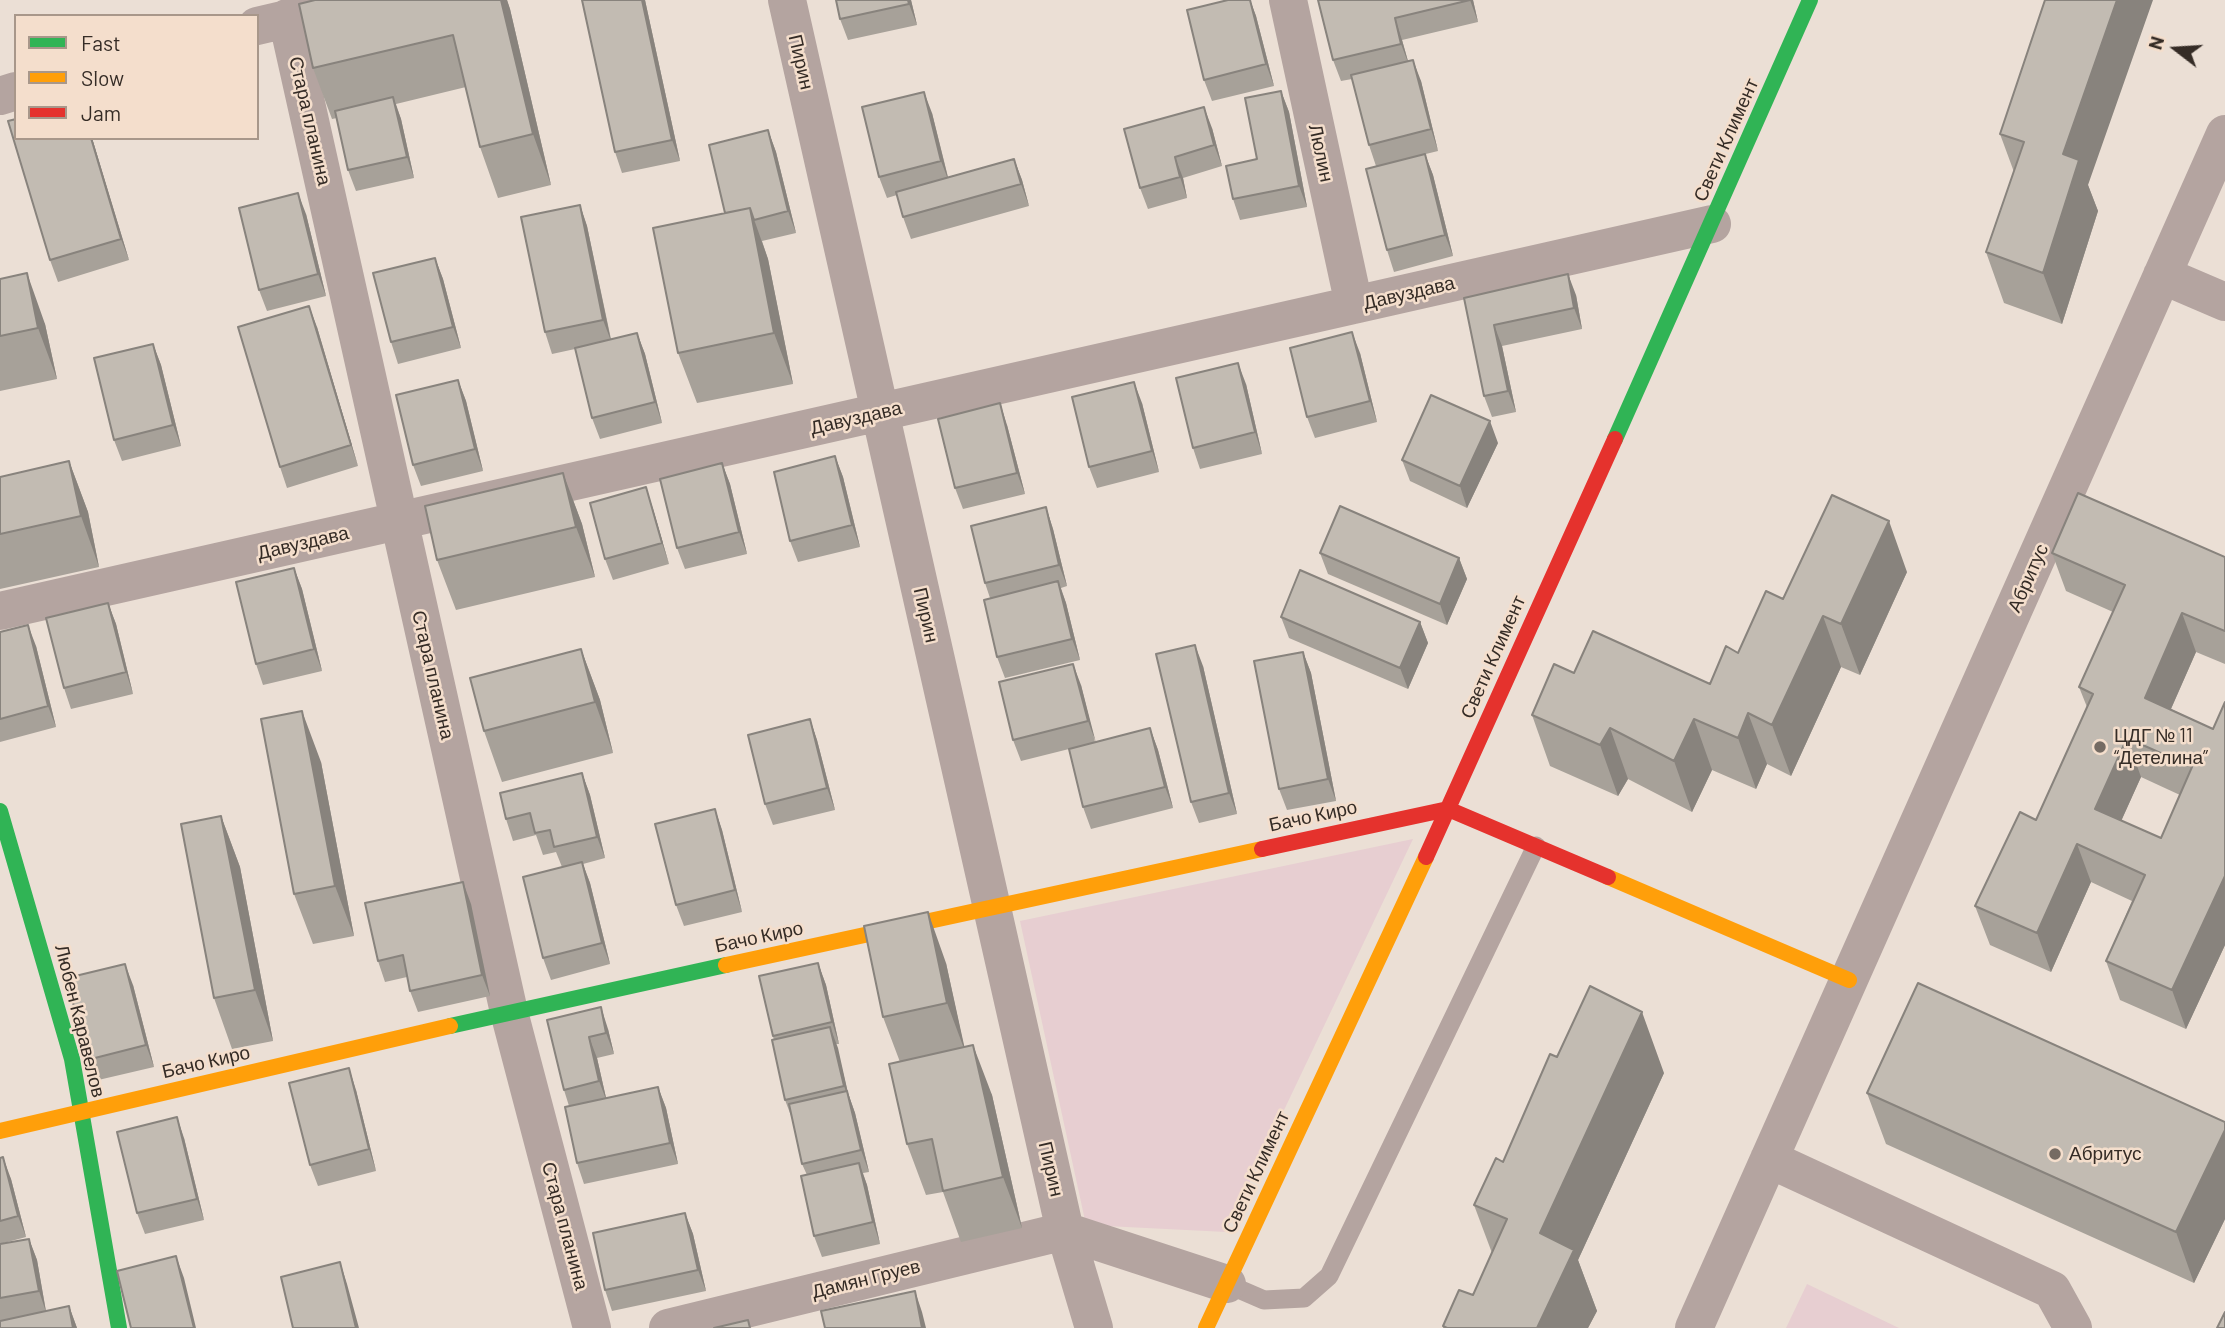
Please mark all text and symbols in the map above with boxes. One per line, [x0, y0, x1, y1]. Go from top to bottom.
legend [14, 14, 259, 140]
north arrow [2141, 14, 2211, 84]
text: Fast [81, 30, 121, 55]
street label: Пирин [784, 32, 818, 92]
text: N [2143, 33, 2168, 52]
street label: Стара планина [284, 54, 336, 188]
text: Slow [81, 65, 124, 90]
street label: Свети Климент [1689, 75, 1763, 205]
text: Jam [81, 100, 121, 125]
street label: Люлин [1304, 122, 1338, 184]
street label: Давуздава [1361, 271, 1457, 315]
street label: Давуздава [808, 396, 904, 440]
street label: Давуздава [255, 521, 351, 565]
street label: Абритус [2003, 540, 2053, 616]
street label: Пирин [909, 585, 943, 645]
street label: Свети Климент [1456, 592, 1530, 722]
street label: Стара планина [407, 608, 459, 742]
place label: ЦДГ № 11 “Детелина” [2114, 725, 2208, 769]
marker: ЦДГ № 11 “Детелина” [2092, 739, 2108, 755]
street label: Бачо Киро [1267, 796, 1359, 836]
street label: Бачо Киро [713, 917, 805, 957]
street label: Любен Каравелов [50, 942, 110, 1100]
street label: Бачо Киро [160, 1041, 252, 1083]
street label: Свети Климент [1218, 1107, 1294, 1237]
street label: Пирин [1034, 1139, 1068, 1199]
place label: Абритус [2069, 1143, 2141, 1165]
marker: Абритус [2047, 1146, 2063, 1162]
street label: Стара планина [537, 1159, 593, 1293]
street label: Дамян Груев [810, 1255, 922, 1303]

